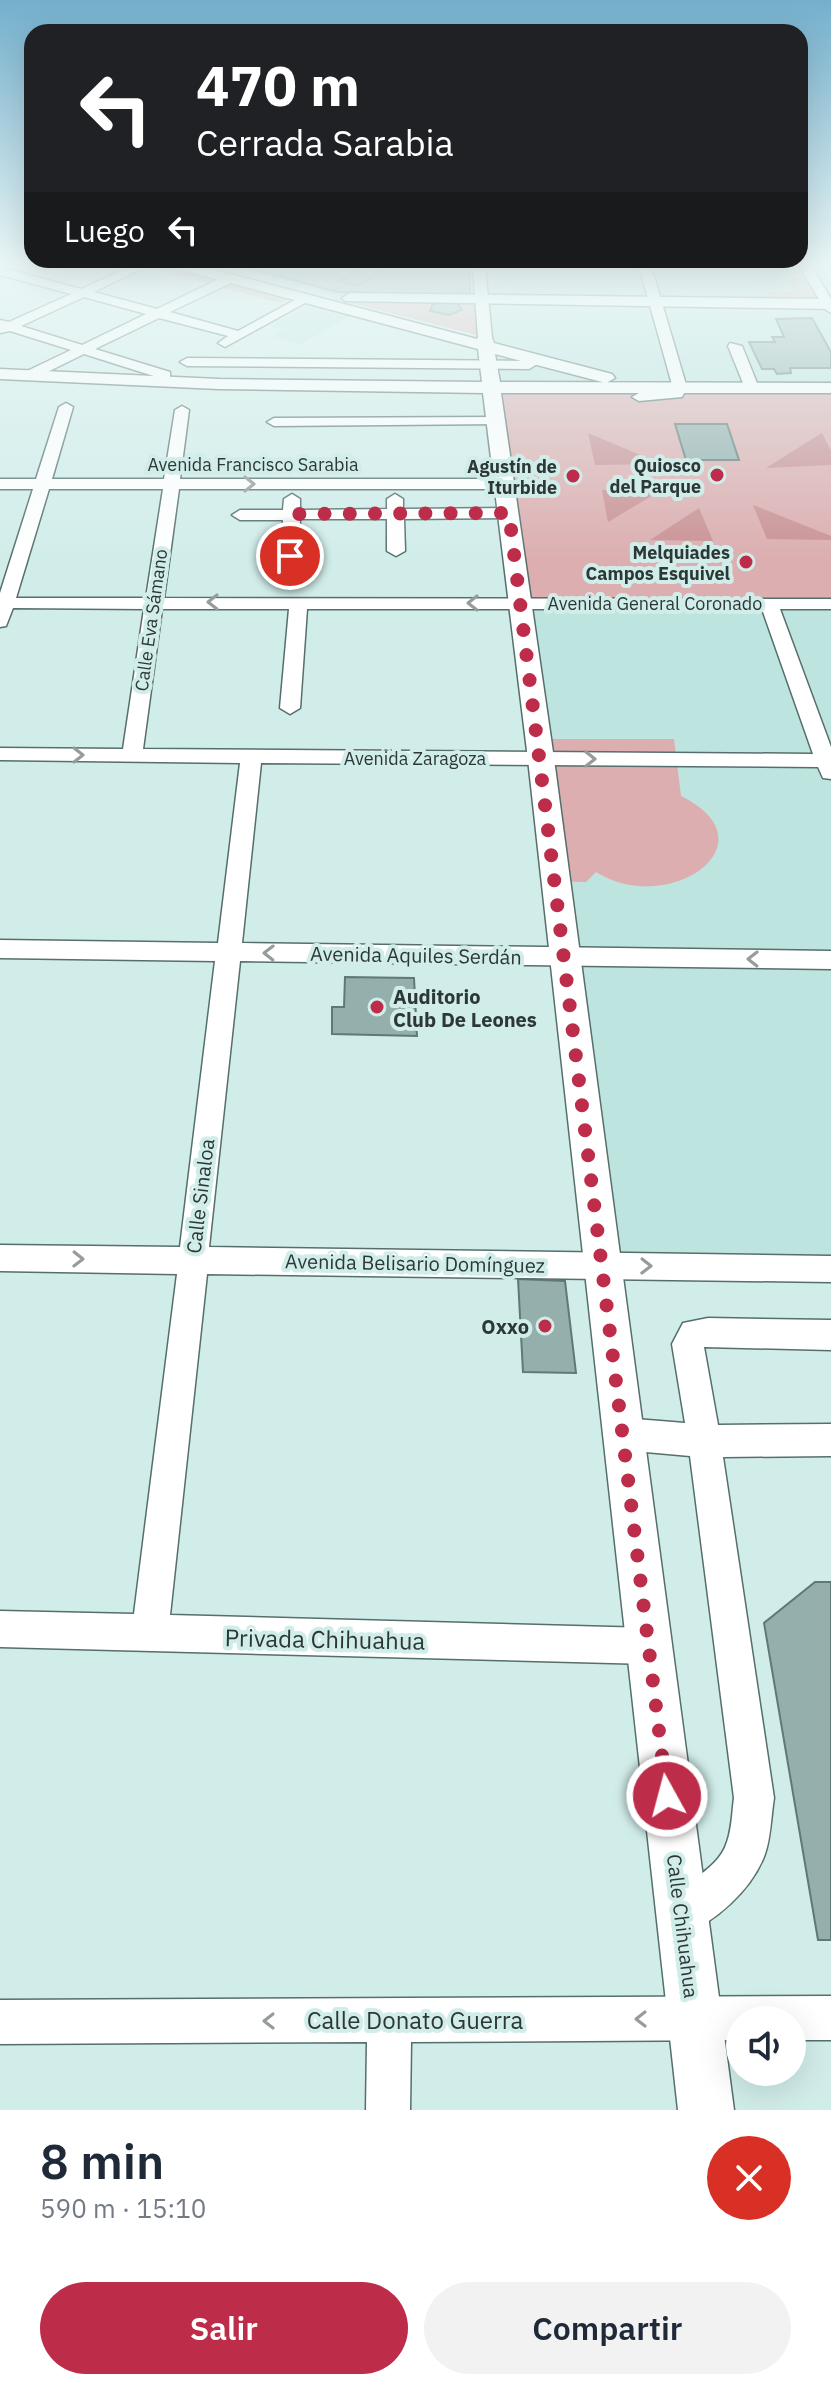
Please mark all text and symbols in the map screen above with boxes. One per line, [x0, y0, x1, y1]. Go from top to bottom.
text: 470 m [196, 49, 360, 121]
icon: left [64, 56, 168, 160]
text: Cerrada Sarabia [196, 119, 454, 166]
icon: left [161, 208, 205, 252]
text: Luego [64, 211, 145, 250]
street label: Avenida Francisco Sarabia [147, 453, 359, 476]
place label: Quiosco del Parque [609, 454, 701, 498]
place label: Agustín de Iturbide [467, 455, 557, 499]
marker: Quiosco del Parque [708, 466, 726, 484]
marker: Agustín de Iturbide [564, 467, 582, 485]
one-way arrow [243, 475, 256, 493]
pin [256, 522, 324, 590]
icon: arrive [268, 534, 312, 578]
place label: Melquiades Campos Esquivel [586, 541, 731, 585]
street label: Calle Eva Sámano [130, 547, 172, 693]
marker: Melquiades Campos Esquivel [737, 553, 755, 571]
street label: Avenida General Coronado [548, 592, 762, 615]
one-way arrow [206, 593, 219, 611]
one-way arrow [466, 594, 479, 612]
one-way arrow [72, 746, 85, 764]
street label: Avenida Zaragoza [344, 747, 487, 770]
one-way arrow [584, 750, 597, 768]
street label: Avenida Aquiles Serdán [310, 940, 522, 970]
one-way arrow [262, 944, 275, 961]
one-way arrow [746, 951, 759, 968]
place label: Auditorio Club De Leones [393, 983, 537, 1033]
marker: Auditorio Club De Leones [368, 998, 386, 1016]
street label: Calle Sinaloa [180, 1137, 220, 1255]
street label: Avenida Belisario Domínguez [285, 1247, 545, 1279]
one-way arrow [72, 1250, 85, 1268]
one-way arrow [640, 1257, 653, 1275]
place label: Oxxo [481, 1313, 529, 1340]
marker: Oxxo [536, 1317, 554, 1335]
street label: Privada Chihuahua [224, 1621, 426, 1657]
position arrow [625, 1754, 709, 1838]
street label: Calle Chihuahua [661, 1852, 705, 2000]
street label: Calle Donato Guerra [307, 2004, 524, 2036]
map controls [726, 2006, 806, 2086]
button: sound [726, 2006, 806, 2086]
one-way arrow [634, 2010, 647, 2028]
one-way arrow [262, 2012, 275, 2030]
text: 8 min [40, 2130, 164, 2192]
button: close [707, 2136, 791, 2220]
text: 590 m · 15:10 [40, 2191, 206, 2225]
button: Salir [40, 2282, 408, 2374]
button: Compartir [424, 2282, 791, 2374]

